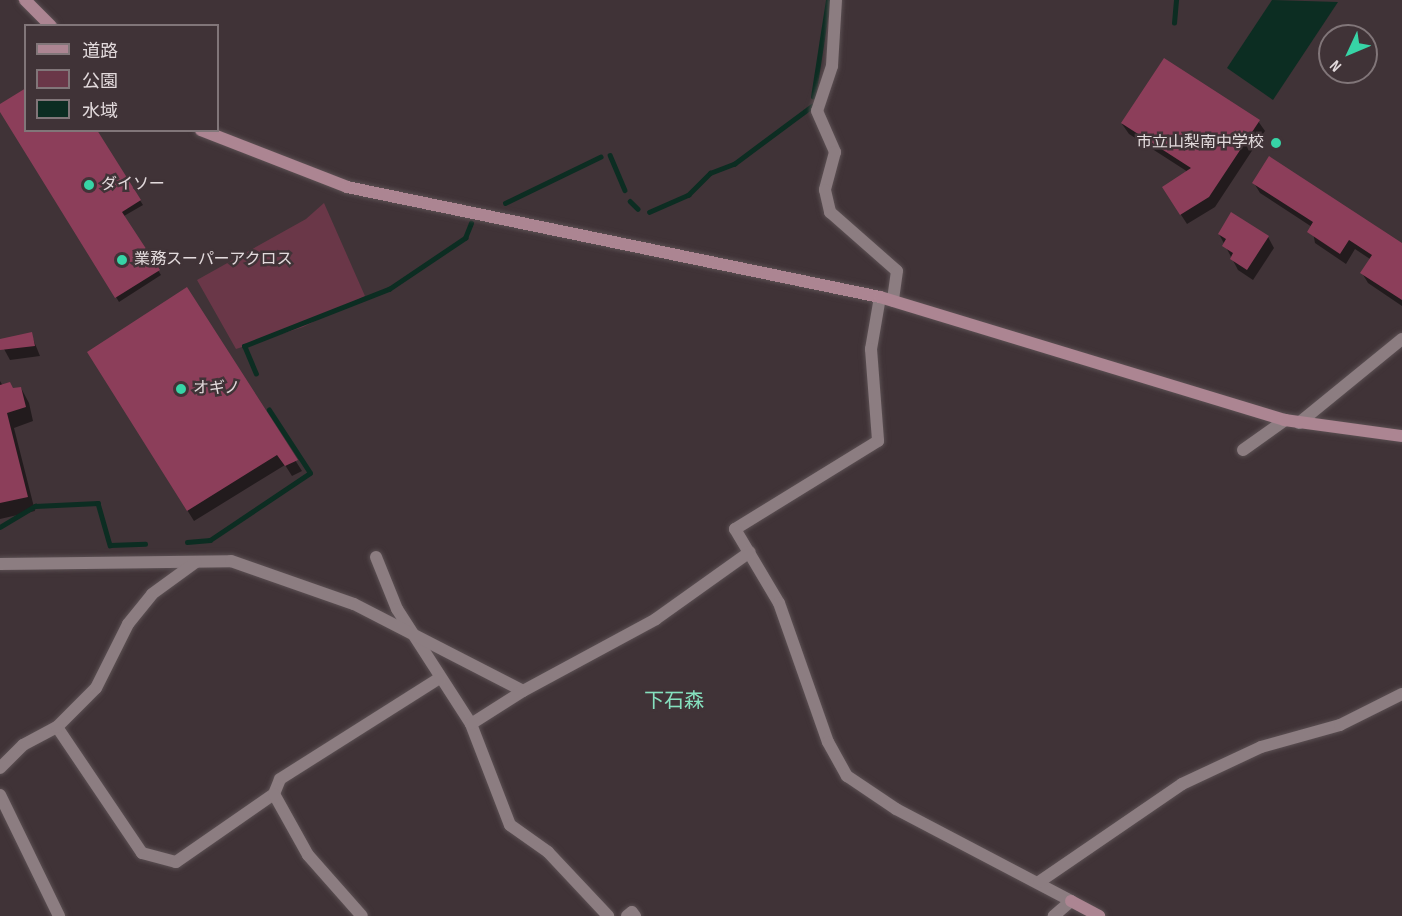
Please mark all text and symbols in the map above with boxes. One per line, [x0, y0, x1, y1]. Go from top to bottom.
legend [24, 24, 219, 132]
north arrow [1318, 24, 1378, 84]
text: 道路 [82, 41, 118, 62]
text: N [1326, 56, 1346, 75]
text: 公園 [82, 71, 118, 92]
text: 水域 [82, 101, 118, 122]
place label: 市立山梨南中学校 [1136, 133, 1264, 153]
marker: 市立山梨南中学校 [1269, 136, 1283, 150]
place label: ダイソー [101, 175, 165, 195]
marker: ダイソー [82, 178, 96, 192]
place label: 業務スーパーアクロス [134, 250, 294, 270]
marker: 業務スーパーアクロス [115, 253, 129, 267]
place label: オギノ [193, 379, 241, 399]
marker: オギノ [174, 382, 188, 396]
district label: 下石森 [644, 689, 704, 713]

